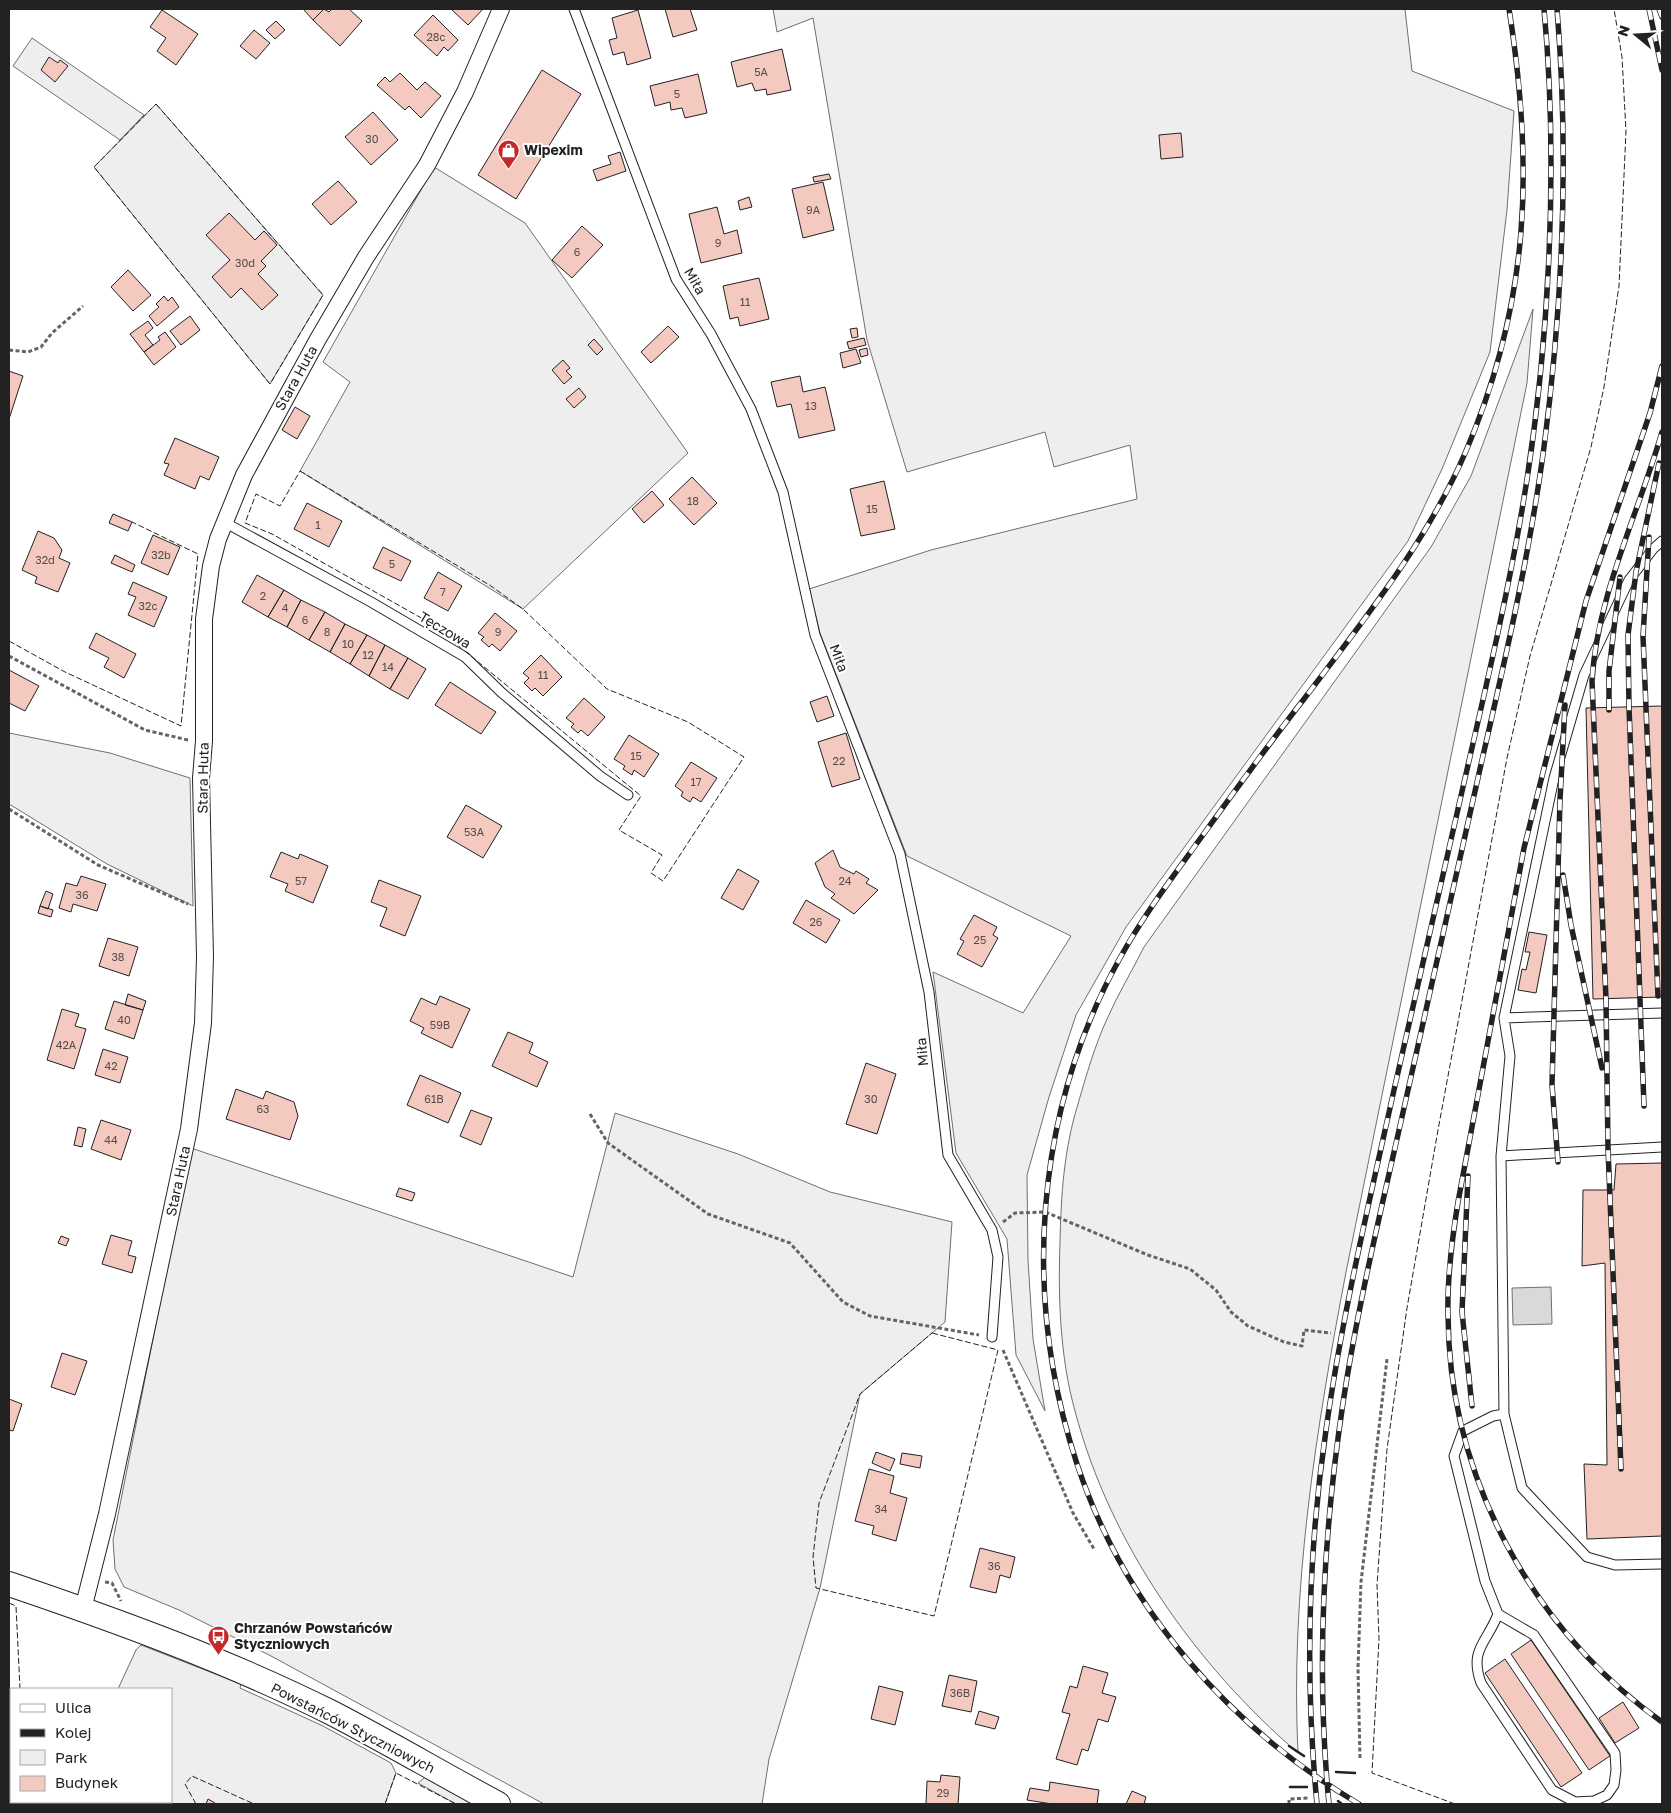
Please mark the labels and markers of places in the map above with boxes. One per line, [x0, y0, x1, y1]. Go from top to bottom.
shop icon: Wipexim [496, 138, 520, 169]
place label: Wipexim [524, 141, 583, 158]
place label: Chrzanów Powstańców Styczniowych [234, 1619, 393, 1652]
bus stop icon: Chrzanów Powstańców Styczniowych [206, 1624, 230, 1655]

